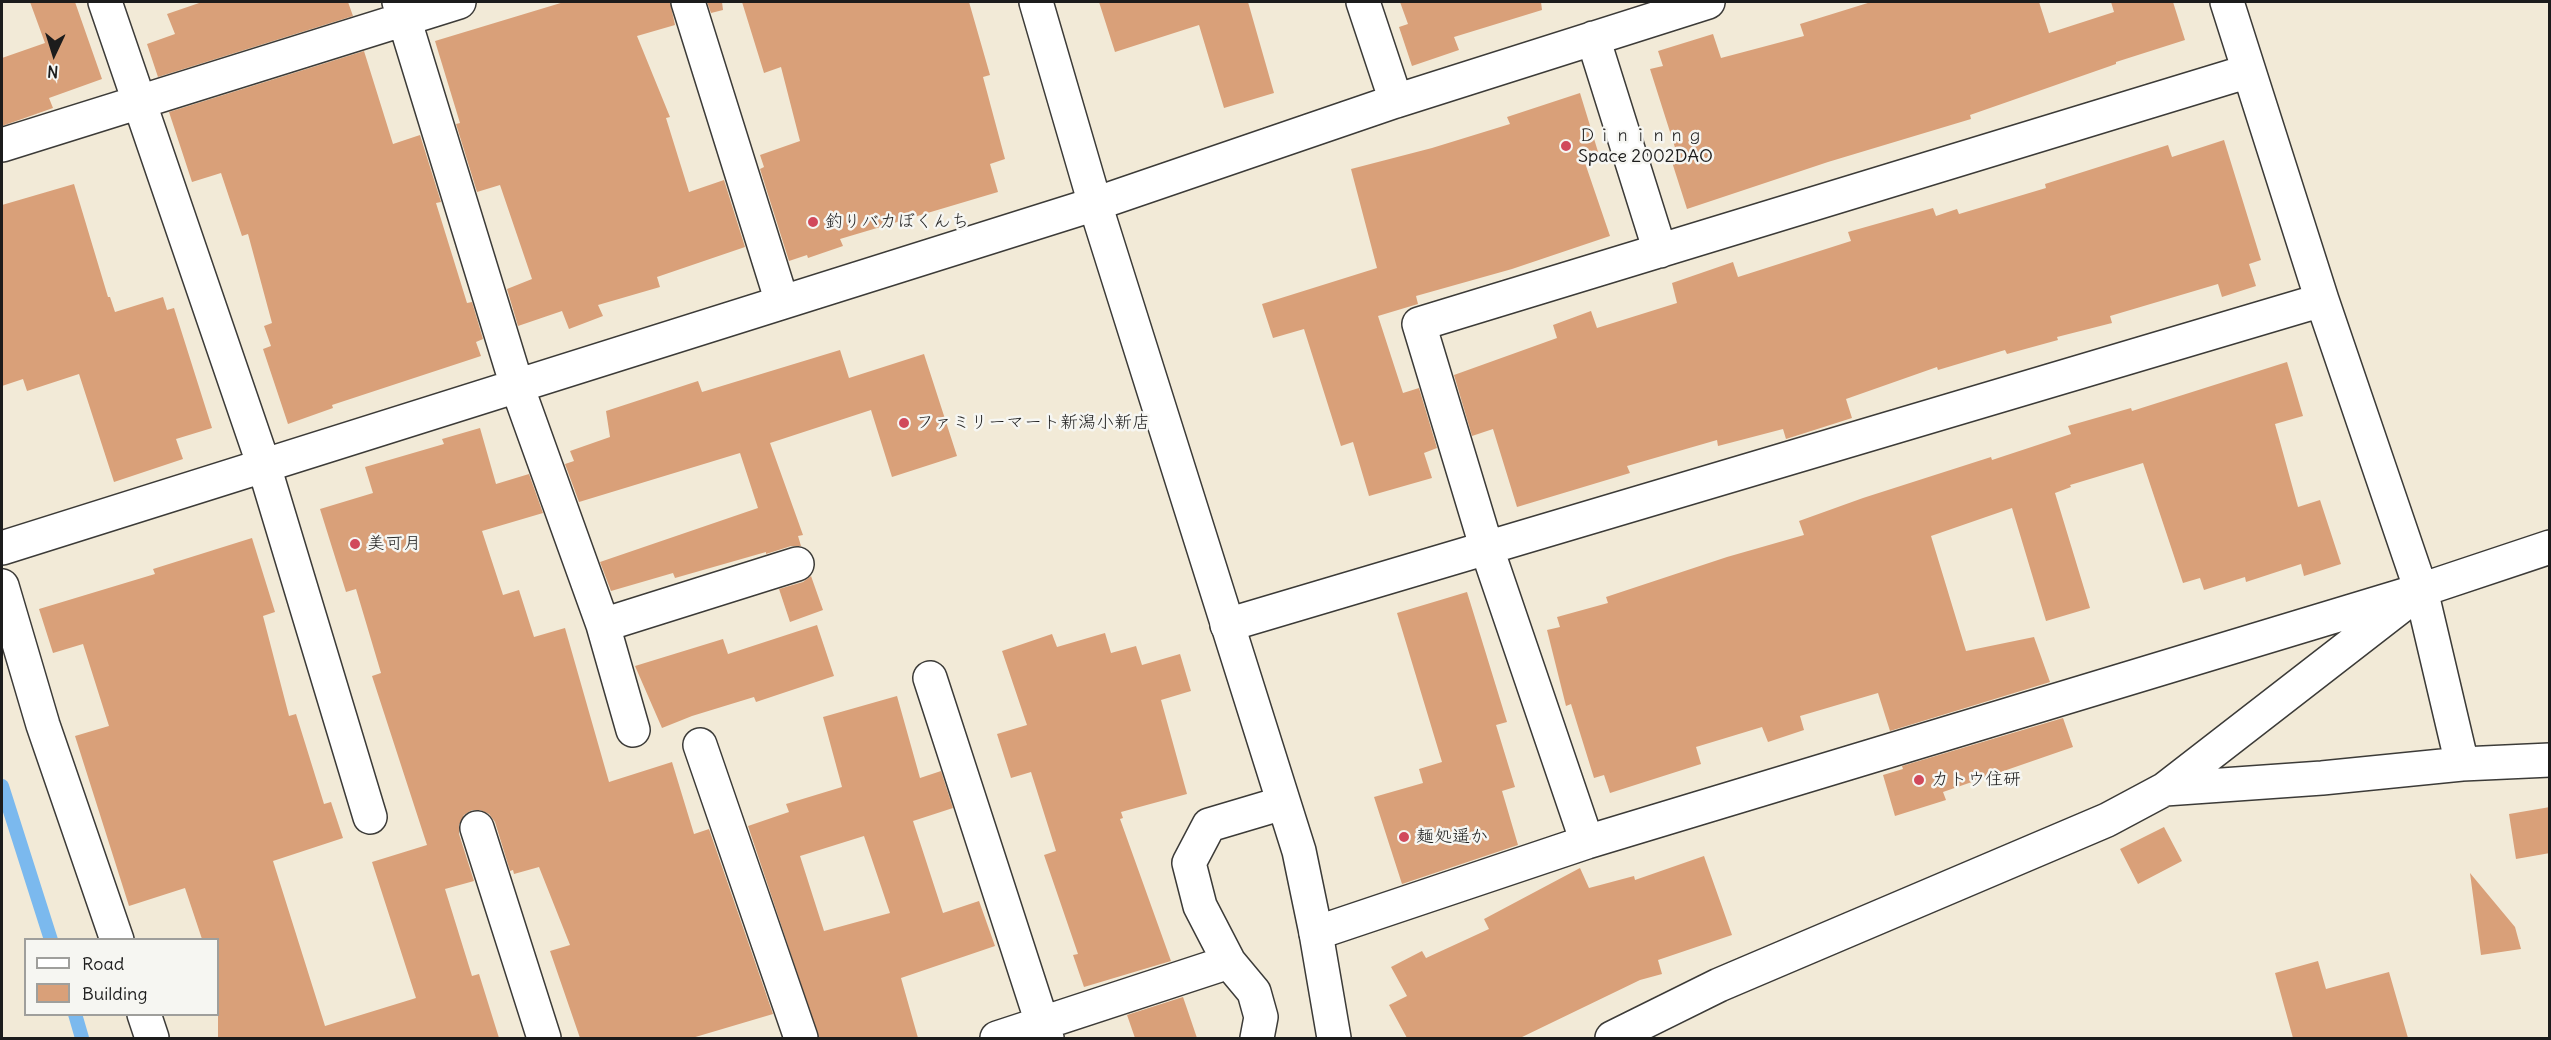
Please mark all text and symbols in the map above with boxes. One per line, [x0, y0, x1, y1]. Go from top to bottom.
north arrow [24, 24, 84, 84]
text: N [47, 62, 59, 82]
place label: Ｄｉｎｉｎｎｇ Space 2002DAO [1578, 125, 1713, 168]
marker: Ｄｉｎｉｎｎｇ Space 2002DAO [1559, 139, 1573, 153]
place label: 釣りバカぼくんち [825, 211, 969, 233]
marker: 釣りバカぼくんち [806, 215, 820, 229]
place label: ファミリーマート新潟小新店 [916, 412, 1150, 434]
marker: ファミリーマート新潟小新店 [897, 416, 911, 430]
place label: 美可月 [367, 533, 421, 555]
marker: 美可月 [348, 537, 362, 551]
place label: カトウ住研 [1931, 769, 2021, 791]
marker: カトウ住研 [1912, 773, 1926, 787]
place label: 麺処遥か [1416, 826, 1488, 848]
marker: 麺処遥か [1397, 830, 1411, 844]
legend [24, 938, 219, 1016]
text: Road [82, 952, 124, 975]
text: Building [82, 982, 147, 1005]

